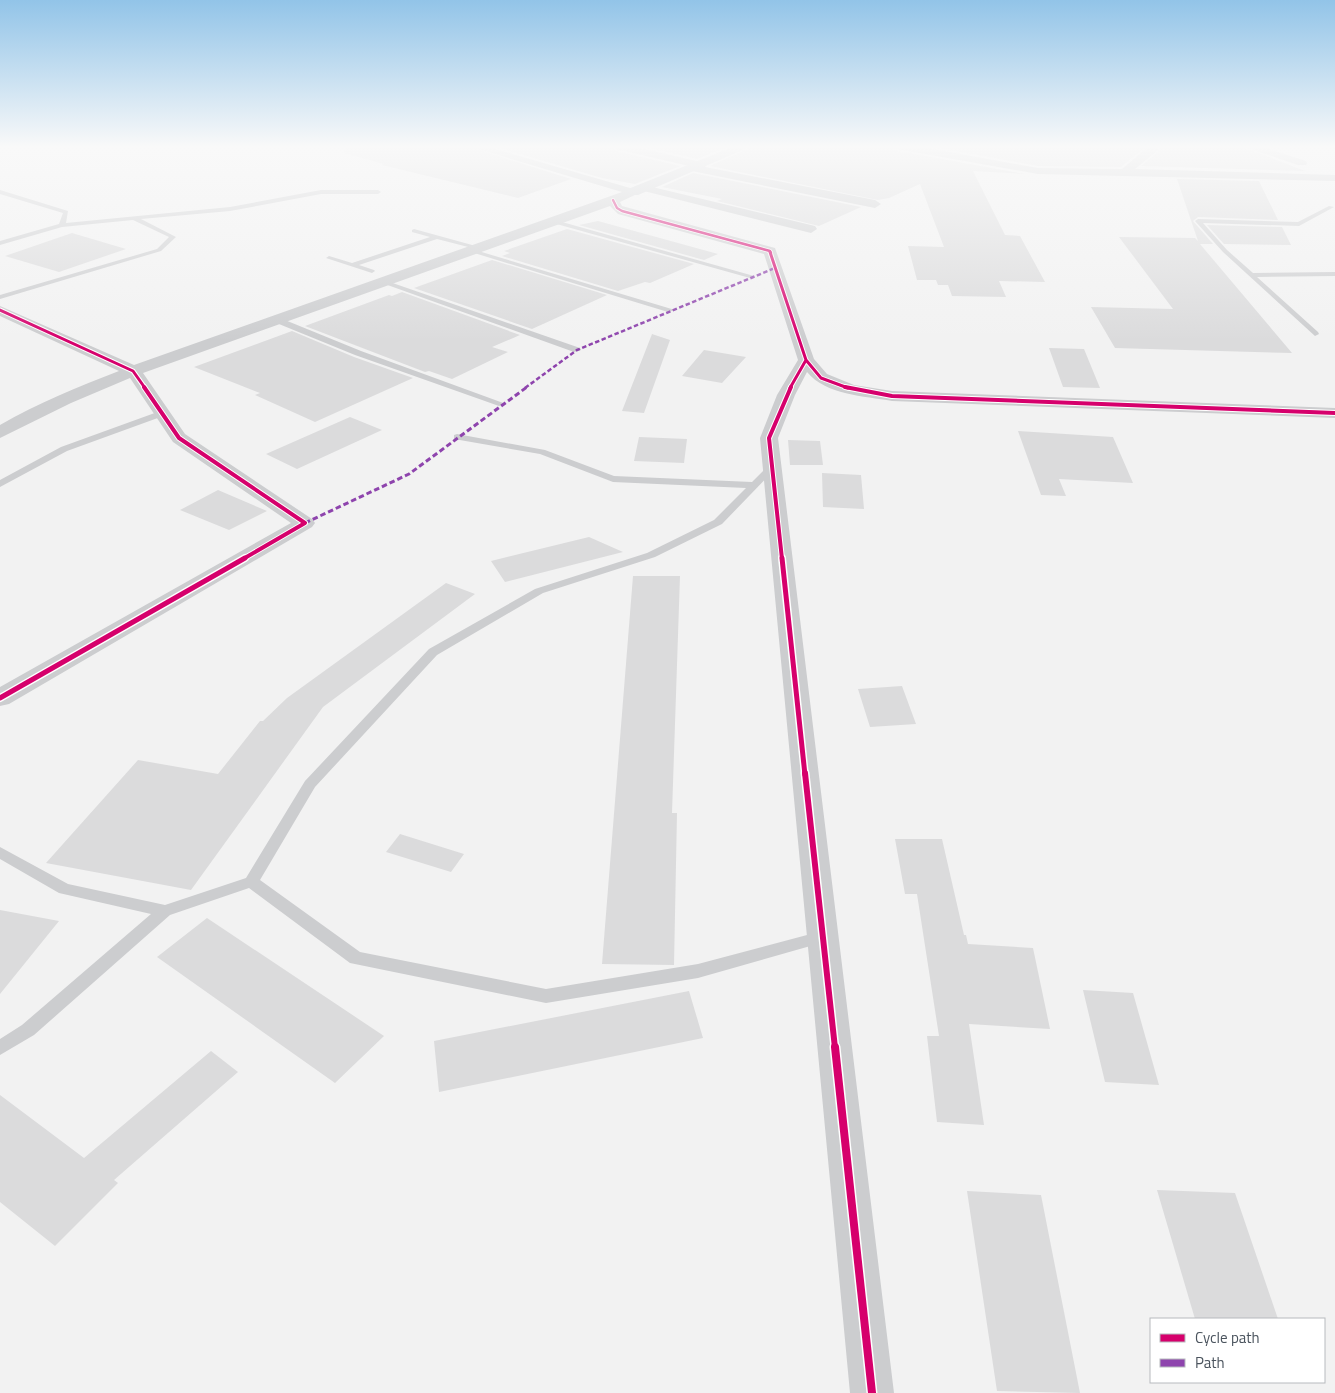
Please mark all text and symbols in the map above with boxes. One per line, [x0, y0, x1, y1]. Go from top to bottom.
legend [1150, 1318, 1325, 1383]
text: Cycle path [1195, 1326, 1260, 1349]
text: Path [1195, 1351, 1225, 1374]

